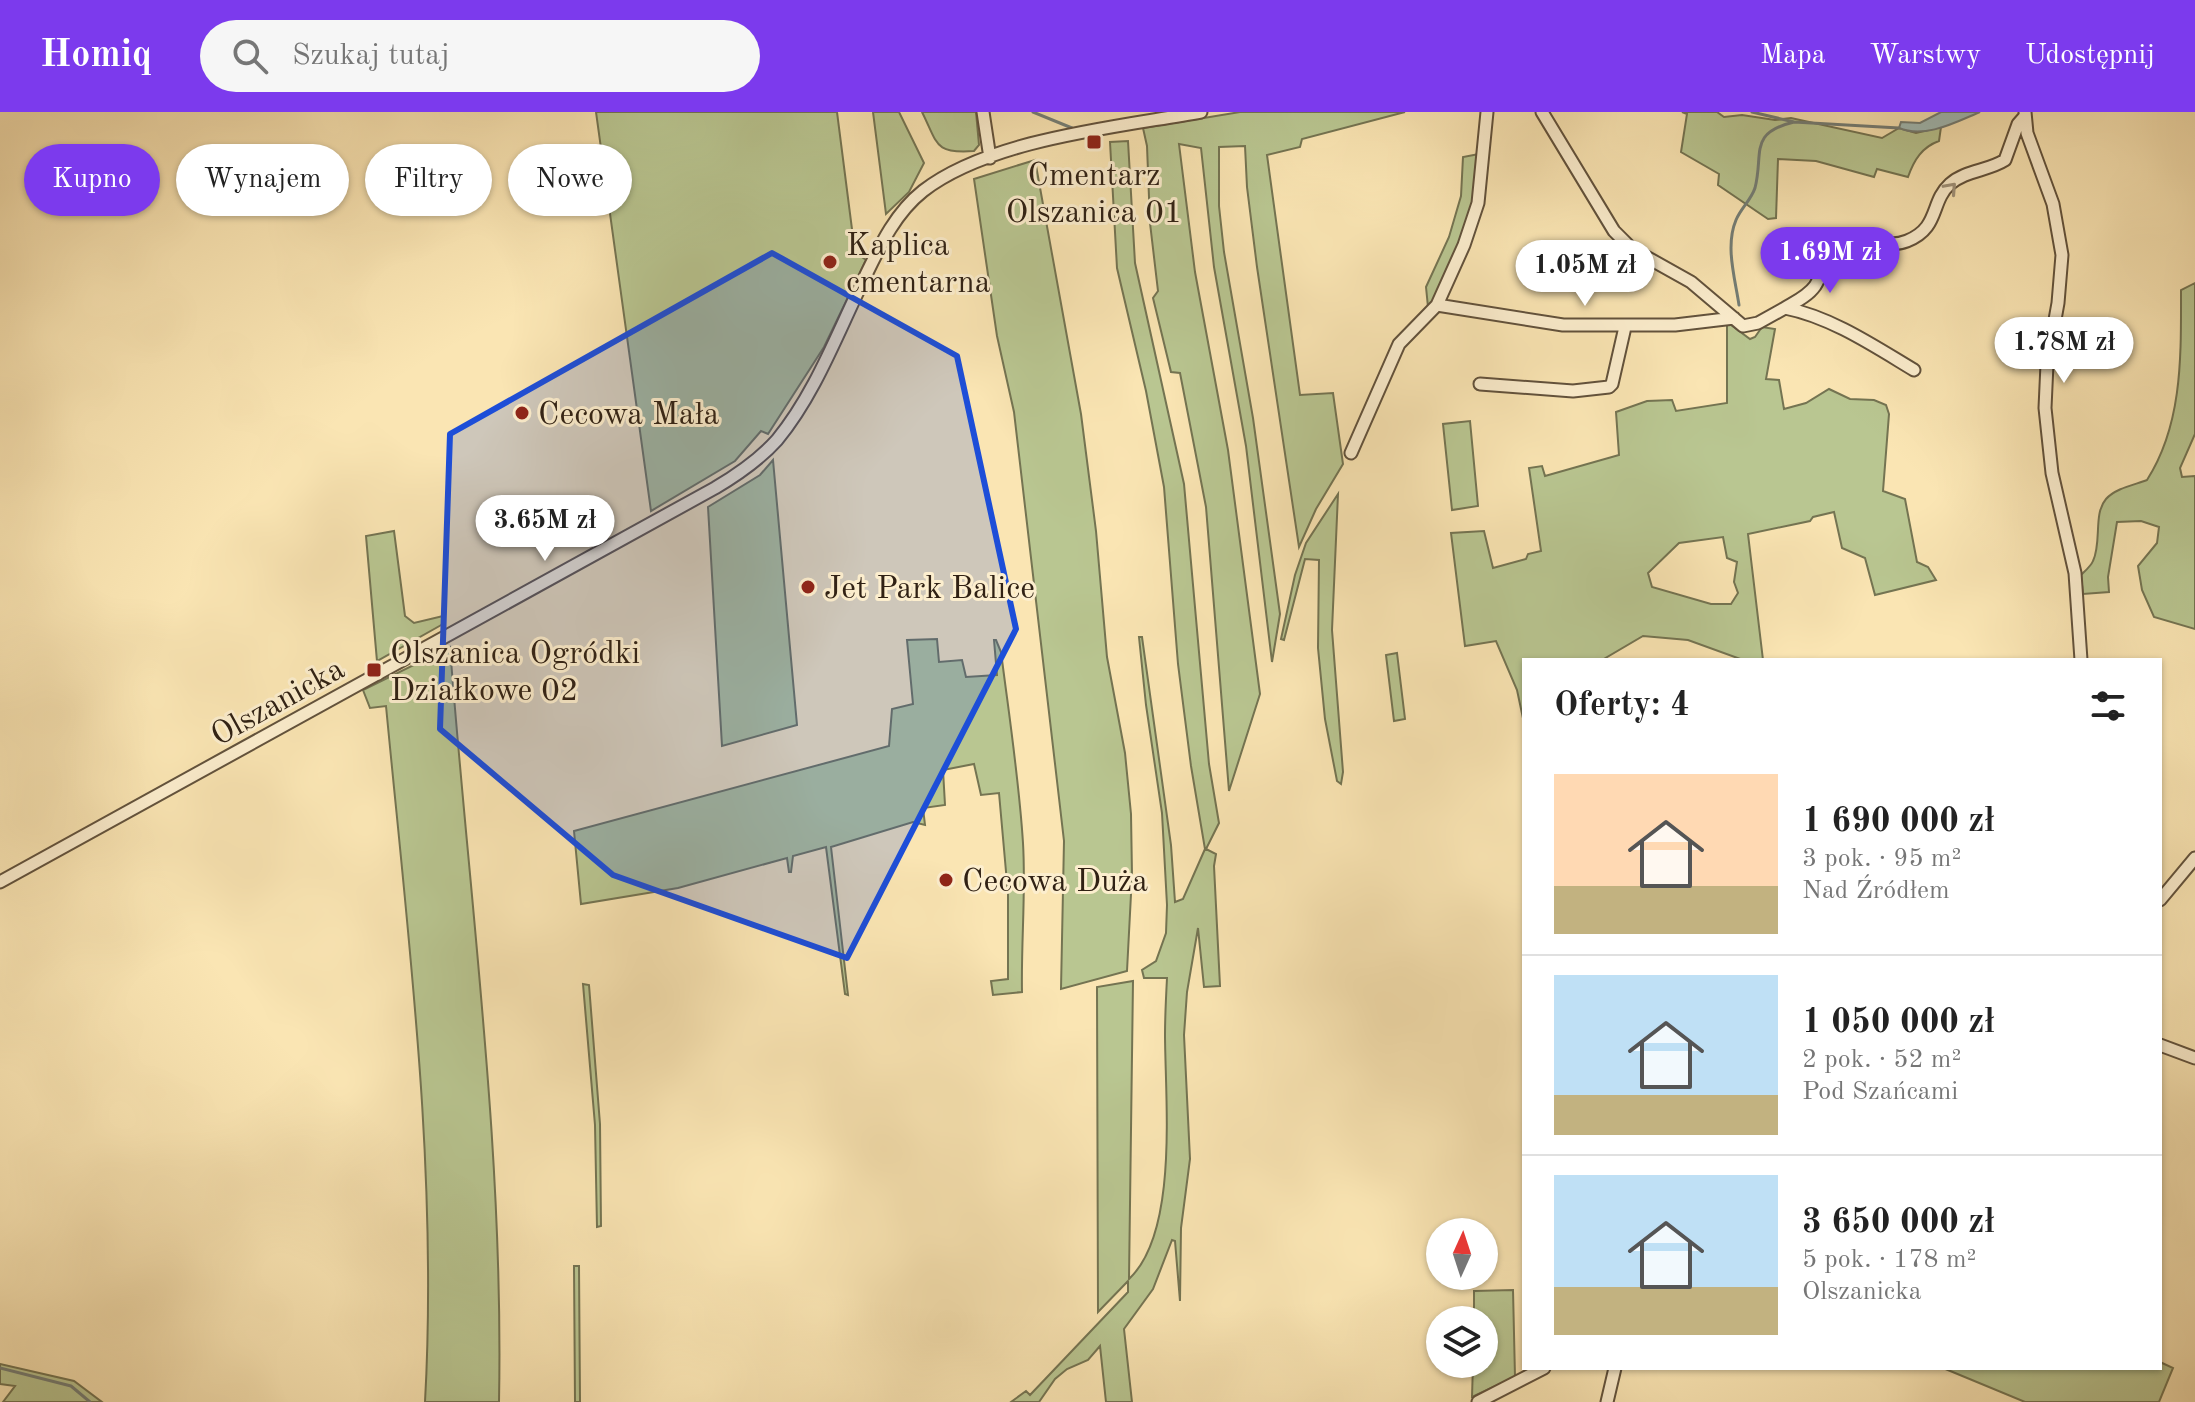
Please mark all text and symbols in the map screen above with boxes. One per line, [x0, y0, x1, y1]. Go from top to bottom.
search box [200, 20, 760, 92]
icon: search [228, 34, 272, 78]
text: Homiq [40, 37, 152, 75]
text: Szukaj tutaj [292, 41, 450, 71]
text: Mapa [1760, 42, 1826, 70]
text: Warstwy [1870, 42, 1981, 70]
text: Udostępnij [2025, 42, 2155, 70]
marker: Cmentarz Olszanica 01 [1085, 133, 1103, 151]
chip: Kupno [24, 144, 160, 216]
chip: Wynajem [176, 144, 349, 216]
chip: Filtry [365, 144, 492, 216]
chip: Nowe [508, 144, 632, 216]
place label: Cmentarz Olszanica 01 [1006, 161, 1182, 230]
one-way arrow [1941, 183, 1956, 197]
pin: 1.69M zł [1747, 227, 1913, 295]
place label: Kaplica cmentarna [846, 231, 991, 300]
pin: 1.05M zł [1502, 240, 1668, 308]
text: 1.69M zł [1779, 240, 1881, 266]
marker: Kaplica cmentarna [821, 253, 839, 271]
text: 1.05M zł [1534, 253, 1636, 279]
pin: 1.78M zł [1981, 317, 2147, 385]
text: 1.78M zł [2013, 330, 2115, 356]
place label: Cecowa Mała [538, 400, 720, 432]
marker: Cecowa Mała [513, 404, 531, 422]
pin: 3.65M zł [462, 495, 628, 563]
text: 3.65M zł [494, 508, 596, 534]
place label: Jet Park Balice [824, 574, 1035, 606]
marker: Jet Park Balice [799, 578, 817, 596]
place label: Olszanica Ogródki Działkowe 02 [390, 639, 640, 708]
street label: Olszanicka [206, 654, 351, 753]
marker: Olszanica Ogródki Działkowe 02 [365, 661, 383, 679]
icon: filters [2086, 684, 2130, 728]
text: Oferty: 4 [1554, 689, 1690, 723]
text: 1 690 000 zł [1802, 805, 1995, 839]
icon: home [1618, 806, 1714, 902]
text: 3 pok. · 95 m² [1802, 846, 1961, 872]
place label: Cecowa Duża [962, 867, 1148, 899]
marker: Cecowa Duża [937, 871, 955, 889]
text: Nad Źródłem [1802, 878, 1950, 904]
text: 1 050 000 zł [1802, 1006, 1995, 1040]
icon: home [1618, 1007, 1714, 1103]
text: 2 pok. · 52 m² [1802, 1047, 1961, 1073]
text: Pod Szańcami [1802, 1079, 1958, 1105]
text: 3 650 000 zł [1802, 1206, 1995, 1240]
icon: home [1618, 1207, 1714, 1303]
north arrow [1426, 1218, 1498, 1290]
map controls [1426, 1218, 1498, 1378]
text: 5 pok. · 178 m² [1802, 1247, 1976, 1273]
text: Olszanicka [1802, 1279, 1922, 1305]
button: layers [1426, 1306, 1498, 1378]

